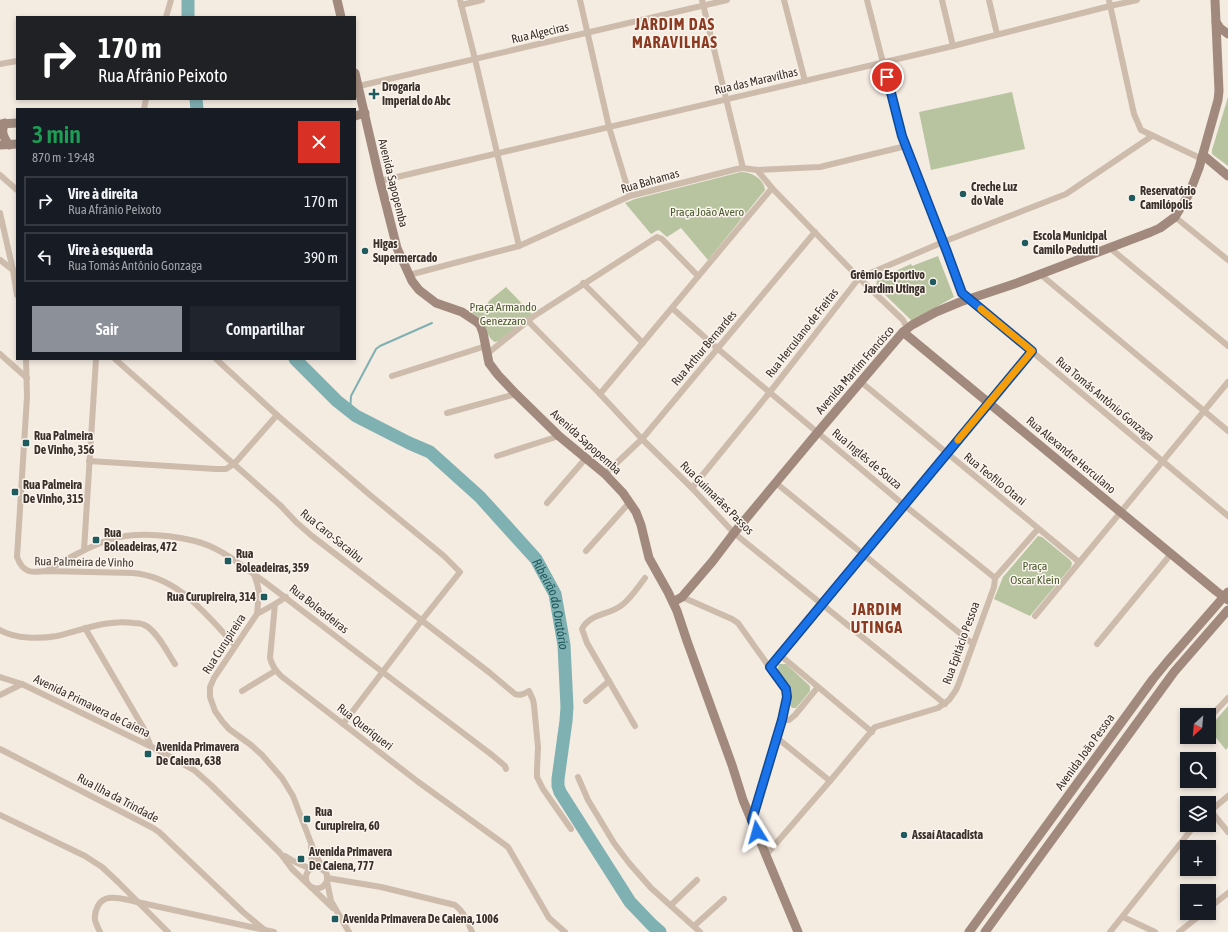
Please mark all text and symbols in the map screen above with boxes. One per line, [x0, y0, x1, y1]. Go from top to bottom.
district label: JARDIM DAS MARAVILHAS [632, 15, 718, 51]
street label: Rua Algeciras [510, 20, 570, 46]
icon: right [32, 32, 84, 84]
text: 170 m [98, 32, 161, 64]
pin [870, 60, 904, 94]
text: Rua Afrânio Peixoto [98, 65, 227, 86]
street label: Rua das Maravilhas [713, 65, 799, 97]
icon: arrive [876, 66, 898, 88]
place label: Drogaria Imperial do Abc [382, 80, 451, 108]
marker: Drogaria Imperial do Abc [369, 89, 379, 99]
text: 3 min [32, 121, 81, 148]
button: close [298, 121, 340, 163]
street label: Avenida Sapopemba [375, 137, 411, 229]
text: 870 m · 19:48 [32, 150, 95, 165]
street label: Rua Bahamas [619, 166, 681, 196]
place label: Creche Luz do Vale [971, 180, 1018, 208]
place label: Reservatório Camilópolis [1140, 184, 1196, 212]
text: Vire à direita [68, 185, 138, 202]
marker: Creche Luz do Vale [958, 189, 968, 199]
icon: right [34, 190, 56, 212]
text: 170 m [304, 193, 338, 210]
marker: Reservatório Camilópolis [1127, 193, 1137, 203]
text: Rua Afrânio Peixoto [68, 202, 161, 217]
park label: Praça João Avero [670, 205, 744, 219]
place label: Escola Municipal Camilo Pedutti [1033, 229, 1108, 257]
place label: Higas Supermercado [373, 237, 438, 265]
marker: Escola Municipal Camilo Pedutti [1020, 238, 1030, 248]
text: Vire à esquerda [68, 241, 153, 258]
icon: left [34, 246, 56, 268]
marker: Higas Supermercado [360, 246, 370, 256]
text: 390 m [304, 249, 338, 266]
text: Rua Tomás Antônio Gonzaga [68, 258, 202, 273]
place label: Grêmio Esportivo Jardim Utinga [850, 268, 925, 296]
marker: Grêmio Esportivo Jardim Utinga [928, 277, 938, 287]
street label: Rua Herculano de Freitas [763, 286, 841, 380]
park label: Praça Armando Genezzaro [469, 300, 537, 328]
button: Sair [32, 306, 182, 352]
button: Compartilhar [190, 306, 340, 352]
street label: Rua Arthur Bernardes [669, 308, 739, 388]
street label: Avenida Martim Francisco [813, 323, 897, 417]
street label: Rua Tomás Antônio Gonzaga [1053, 354, 1157, 444]
street label: Avenida Sapopemba [548, 406, 624, 478]
street label: Rua Alexandre Herculano [1023, 414, 1119, 497]
street label: Rua Inglês de Souza [829, 426, 905, 492]
place label: Rua Palmeira De Vinho, 356 [34, 429, 95, 457]
marker: Rua Palmeira De Vinho, 356 [21, 438, 31, 448]
street label: Rua Teofilo Otani [961, 450, 1029, 508]
street label: Rua Guimarães Passos [677, 458, 757, 538]
place label: Rua Palmeira De Vinho, 315 [23, 478, 84, 506]
marker: Rua Palmeira De Vinho, 315 [10, 487, 20, 497]
street label: Rua Caro-Sacaibu [298, 506, 367, 566]
place label: Rua Boleadeiras, 472 [104, 526, 177, 554]
marker: Rua Boleadeiras, 472 [91, 535, 101, 545]
place label: Rua Boleadeiras, 359 [236, 547, 309, 575]
street label: Rua Palmeira de Vinho [34, 554, 134, 570]
marker: Rua Boleadeiras, 359 [223, 556, 233, 566]
water label: Ribeirão do Oratório [530, 556, 572, 650]
park label: Praça Oscar Klein [1010, 559, 1060, 587]
street label: Rua Boleadeiras [287, 581, 351, 637]
place label: Rua Curupireira, 314 [167, 590, 256, 604]
marker: Rua Curupireira, 314 [259, 592, 269, 602]
district label: JARDIM UTINGA [851, 600, 903, 636]
street label: Rua Epitácio Pessoa [940, 600, 982, 686]
street label: Rua Curupireira [199, 611, 249, 677]
street label: Avenida Primavera de Caiena [31, 672, 153, 740]
street label: Rua Queriqueri [334, 701, 396, 753]
north arrow [1180, 708, 1216, 744]
map controls [1180, 708, 1216, 920]
street label: Avenida João Pessoa [1053, 711, 1117, 793]
place label: Avenida Primavera De Caiena, 638 [155, 740, 240, 768]
marker: Avenida Primavera De Caiena, 638 [143, 749, 153, 759]
button: search [1180, 752, 1216, 788]
street label: Rua Ilha da Trindade [75, 771, 161, 825]
button: layers [1180, 796, 1216, 832]
place label: Rua Curupireira, 60 [315, 805, 380, 833]
position arrow [736, 811, 778, 853]
marker: Rua Curupireira, 60 [302, 814, 312, 824]
place label: Assaí Atacadista [911, 828, 983, 842]
marker: Assaí Atacadista [899, 830, 909, 840]
button: + [1180, 840, 1216, 876]
place label: Avenida Primavera De Caiena, 777 [308, 845, 393, 873]
marker: Avenida Primavera De Caiena, 777 [296, 854, 306, 864]
button: − [1180, 884, 1216, 920]
place label: Avenida Primavera De Caiena, 1006 [342, 912, 499, 926]
marker: Avenida Primavera De Caiena, 1006 [330, 914, 340, 924]

